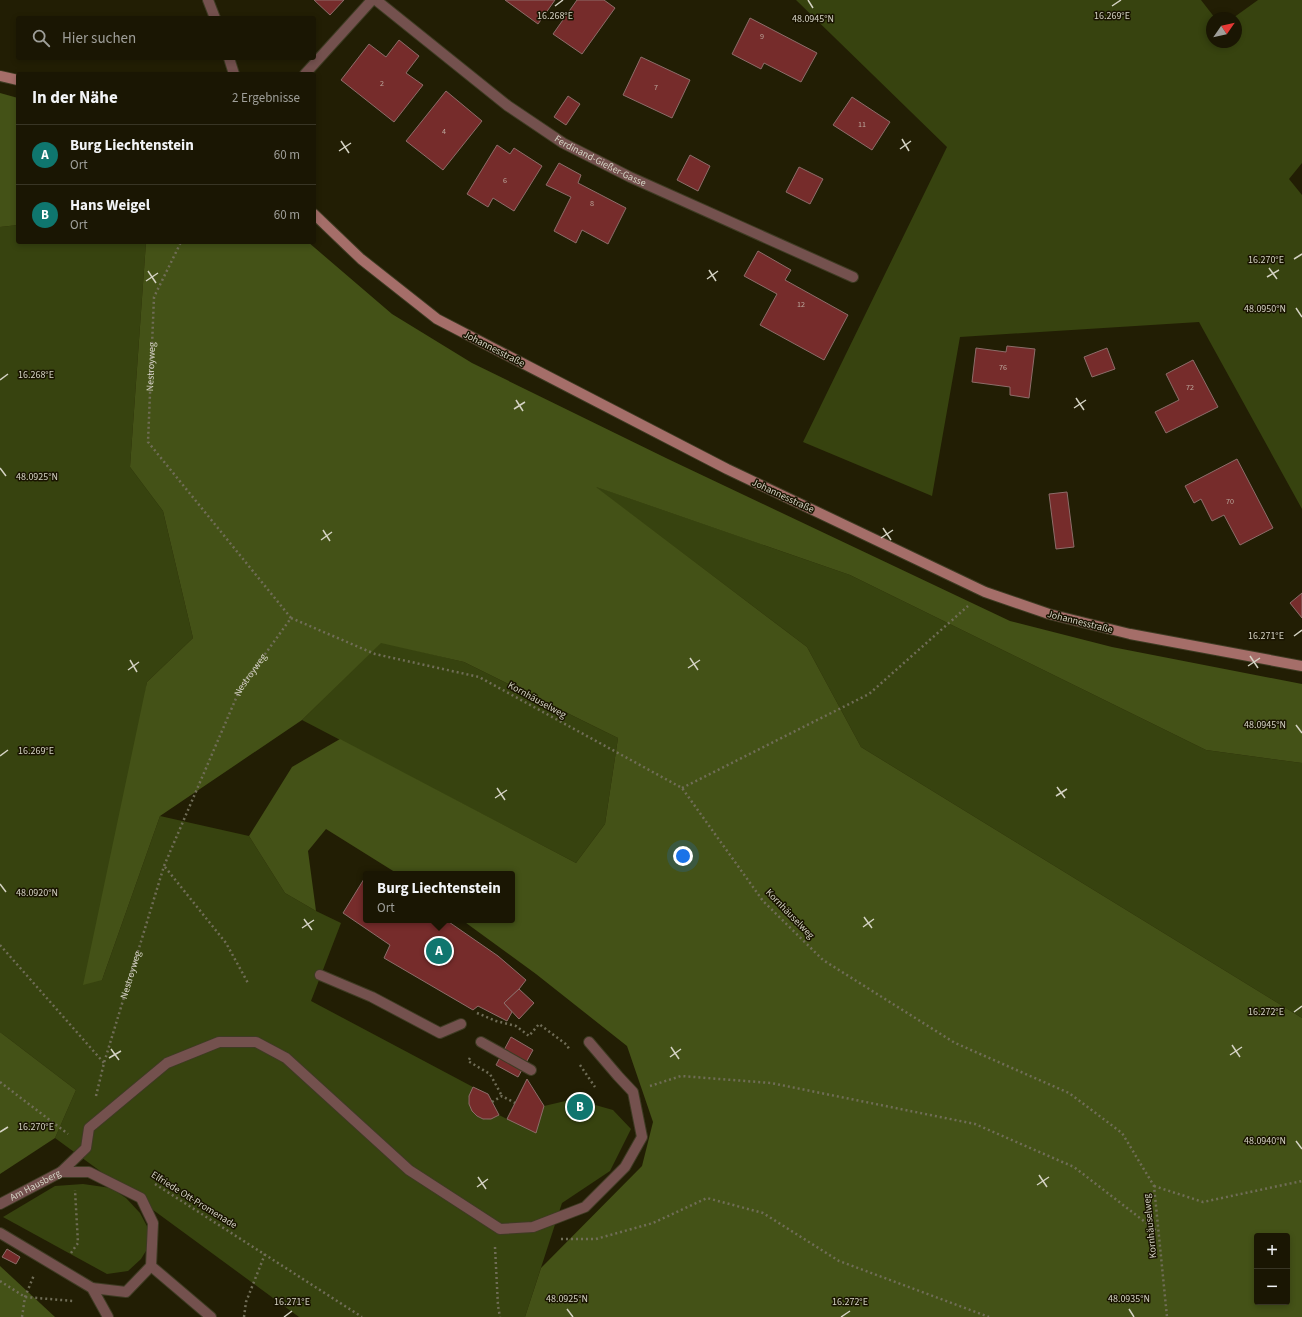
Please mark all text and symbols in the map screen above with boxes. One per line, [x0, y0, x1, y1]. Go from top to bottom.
text: 16.268°E [537, 9, 573, 23]
text: 16.269°E [1094, 9, 1130, 23]
text: 48.0945°N [792, 12, 834, 26]
north arrow [1206, 12, 1242, 48]
search box [16, 16, 316, 60]
icon: search [30, 27, 52, 49]
text: Hier suchen [62, 28, 136, 49]
house number: 9 [760, 31, 764, 42]
house number: 2 [380, 78, 384, 89]
house number: 7 [654, 82, 658, 93]
text: In der Nähe [32, 86, 118, 110]
text: 2 Ergebnisse [232, 89, 300, 107]
house number: 11 [858, 119, 866, 130]
house number: 4 [442, 126, 446, 137]
street label: Ferdinand-Gießer-Gasse [551, 132, 648, 190]
text: Burg Liechtenstein [70, 135, 194, 156]
text: A [41, 146, 49, 164]
text: 60 m [274, 146, 300, 164]
text: Ort [70, 156, 88, 174]
house number: 6 [503, 175, 507, 186]
text: Hans Weigel [70, 195, 150, 216]
house number: 8 [590, 198, 594, 209]
text: B [41, 206, 49, 224]
text: 60 m [274, 206, 300, 224]
text: Ort [70, 216, 88, 234]
text: 16.270°E [1248, 253, 1284, 267]
house number: 12 [797, 299, 805, 310]
text: 48.0950°N [1244, 302, 1286, 316]
street label: Johannesstraße [461, 328, 527, 370]
street label: Nestroyweg [143, 342, 159, 392]
house number: 76 [999, 362, 1007, 373]
text: 16.268°E [18, 368, 54, 382]
house number: 72 [1186, 382, 1194, 393]
text: 48.0925°N [16, 470, 58, 484]
street label: Johannesstraße [750, 475, 816, 517]
house number: 70 [1226, 496, 1234, 507]
street label: Johannesstraße [1046, 607, 1114, 637]
text: 16.271°E [1248, 629, 1284, 643]
street label: Nestroyweg [231, 651, 270, 698]
street label: Kornhäuselweg [505, 678, 569, 722]
text: 48.0945°N [1244, 718, 1286, 732]
text: 16.269°E [18, 744, 54, 758]
your location [673, 846, 693, 866]
popup [363, 871, 515, 923]
text: Burg Liechtenstein [377, 878, 501, 899]
text: 48.0920°N [16, 886, 58, 900]
street label: Kornhäuselweg [762, 886, 818, 942]
text: Ort [377, 899, 395, 917]
pin: A [426, 936, 452, 966]
street label: Nestroyweg [117, 949, 145, 1001]
text: 16.272°E [1248, 1005, 1284, 1019]
pin: B [567, 1092, 593, 1122]
text: 16.270°E [18, 1120, 54, 1134]
text: 48.0940°N [1244, 1134, 1286, 1148]
street label: Am Hausberg [7, 1166, 63, 1205]
street label: Elfriede Ott-Promenade [148, 1168, 240, 1232]
street label: Kornhäuselweg [1140, 1193, 1160, 1259]
map controls [1254, 1233, 1290, 1305]
button: + [1254, 1233, 1290, 1269]
button: − [1254, 1269, 1290, 1305]
text: 48.0925°N [546, 1292, 588, 1306]
text: 48.0935°N [1108, 1292, 1150, 1306]
text: 16.271°E [274, 1295, 310, 1309]
text: 16.272°E [832, 1295, 868, 1309]

